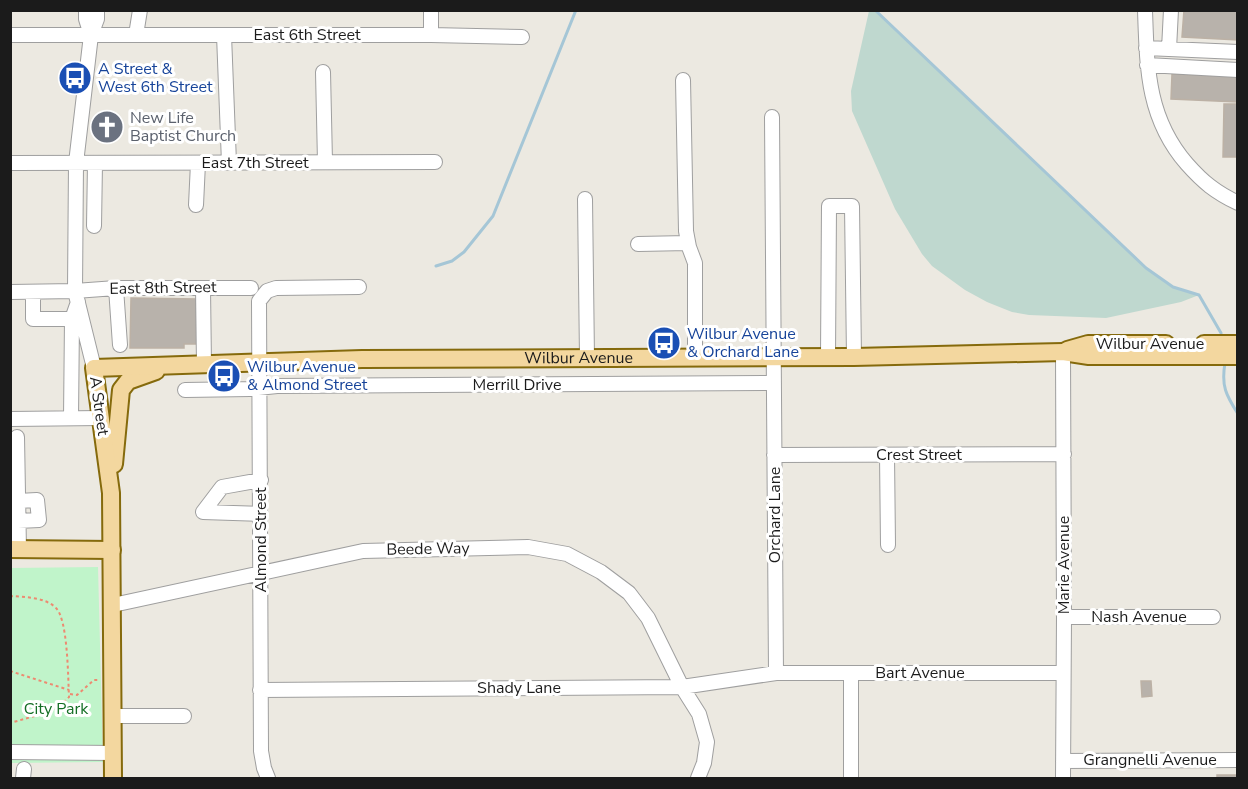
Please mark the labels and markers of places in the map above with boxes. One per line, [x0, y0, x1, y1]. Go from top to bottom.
place label: A Street & West 6th Street [98, 58, 213, 98]
bus stop icon: A Street & West 6th Street [57, 60, 93, 96]
place label: New Life Baptist Church [130, 107, 236, 147]
church icon: New Life Baptist Church [89, 109, 125, 145]
place label: Wilbur Avenue & Orchard Lane [687, 323, 799, 363]
bus stop icon: Wilbur Avenue & Orchard Lane [646, 325, 682, 361]
place label: Wilbur Avenue & Almond Street [247, 356, 368, 396]
bus stop icon: Wilbur Avenue & Almond Street [206, 358, 242, 394]

